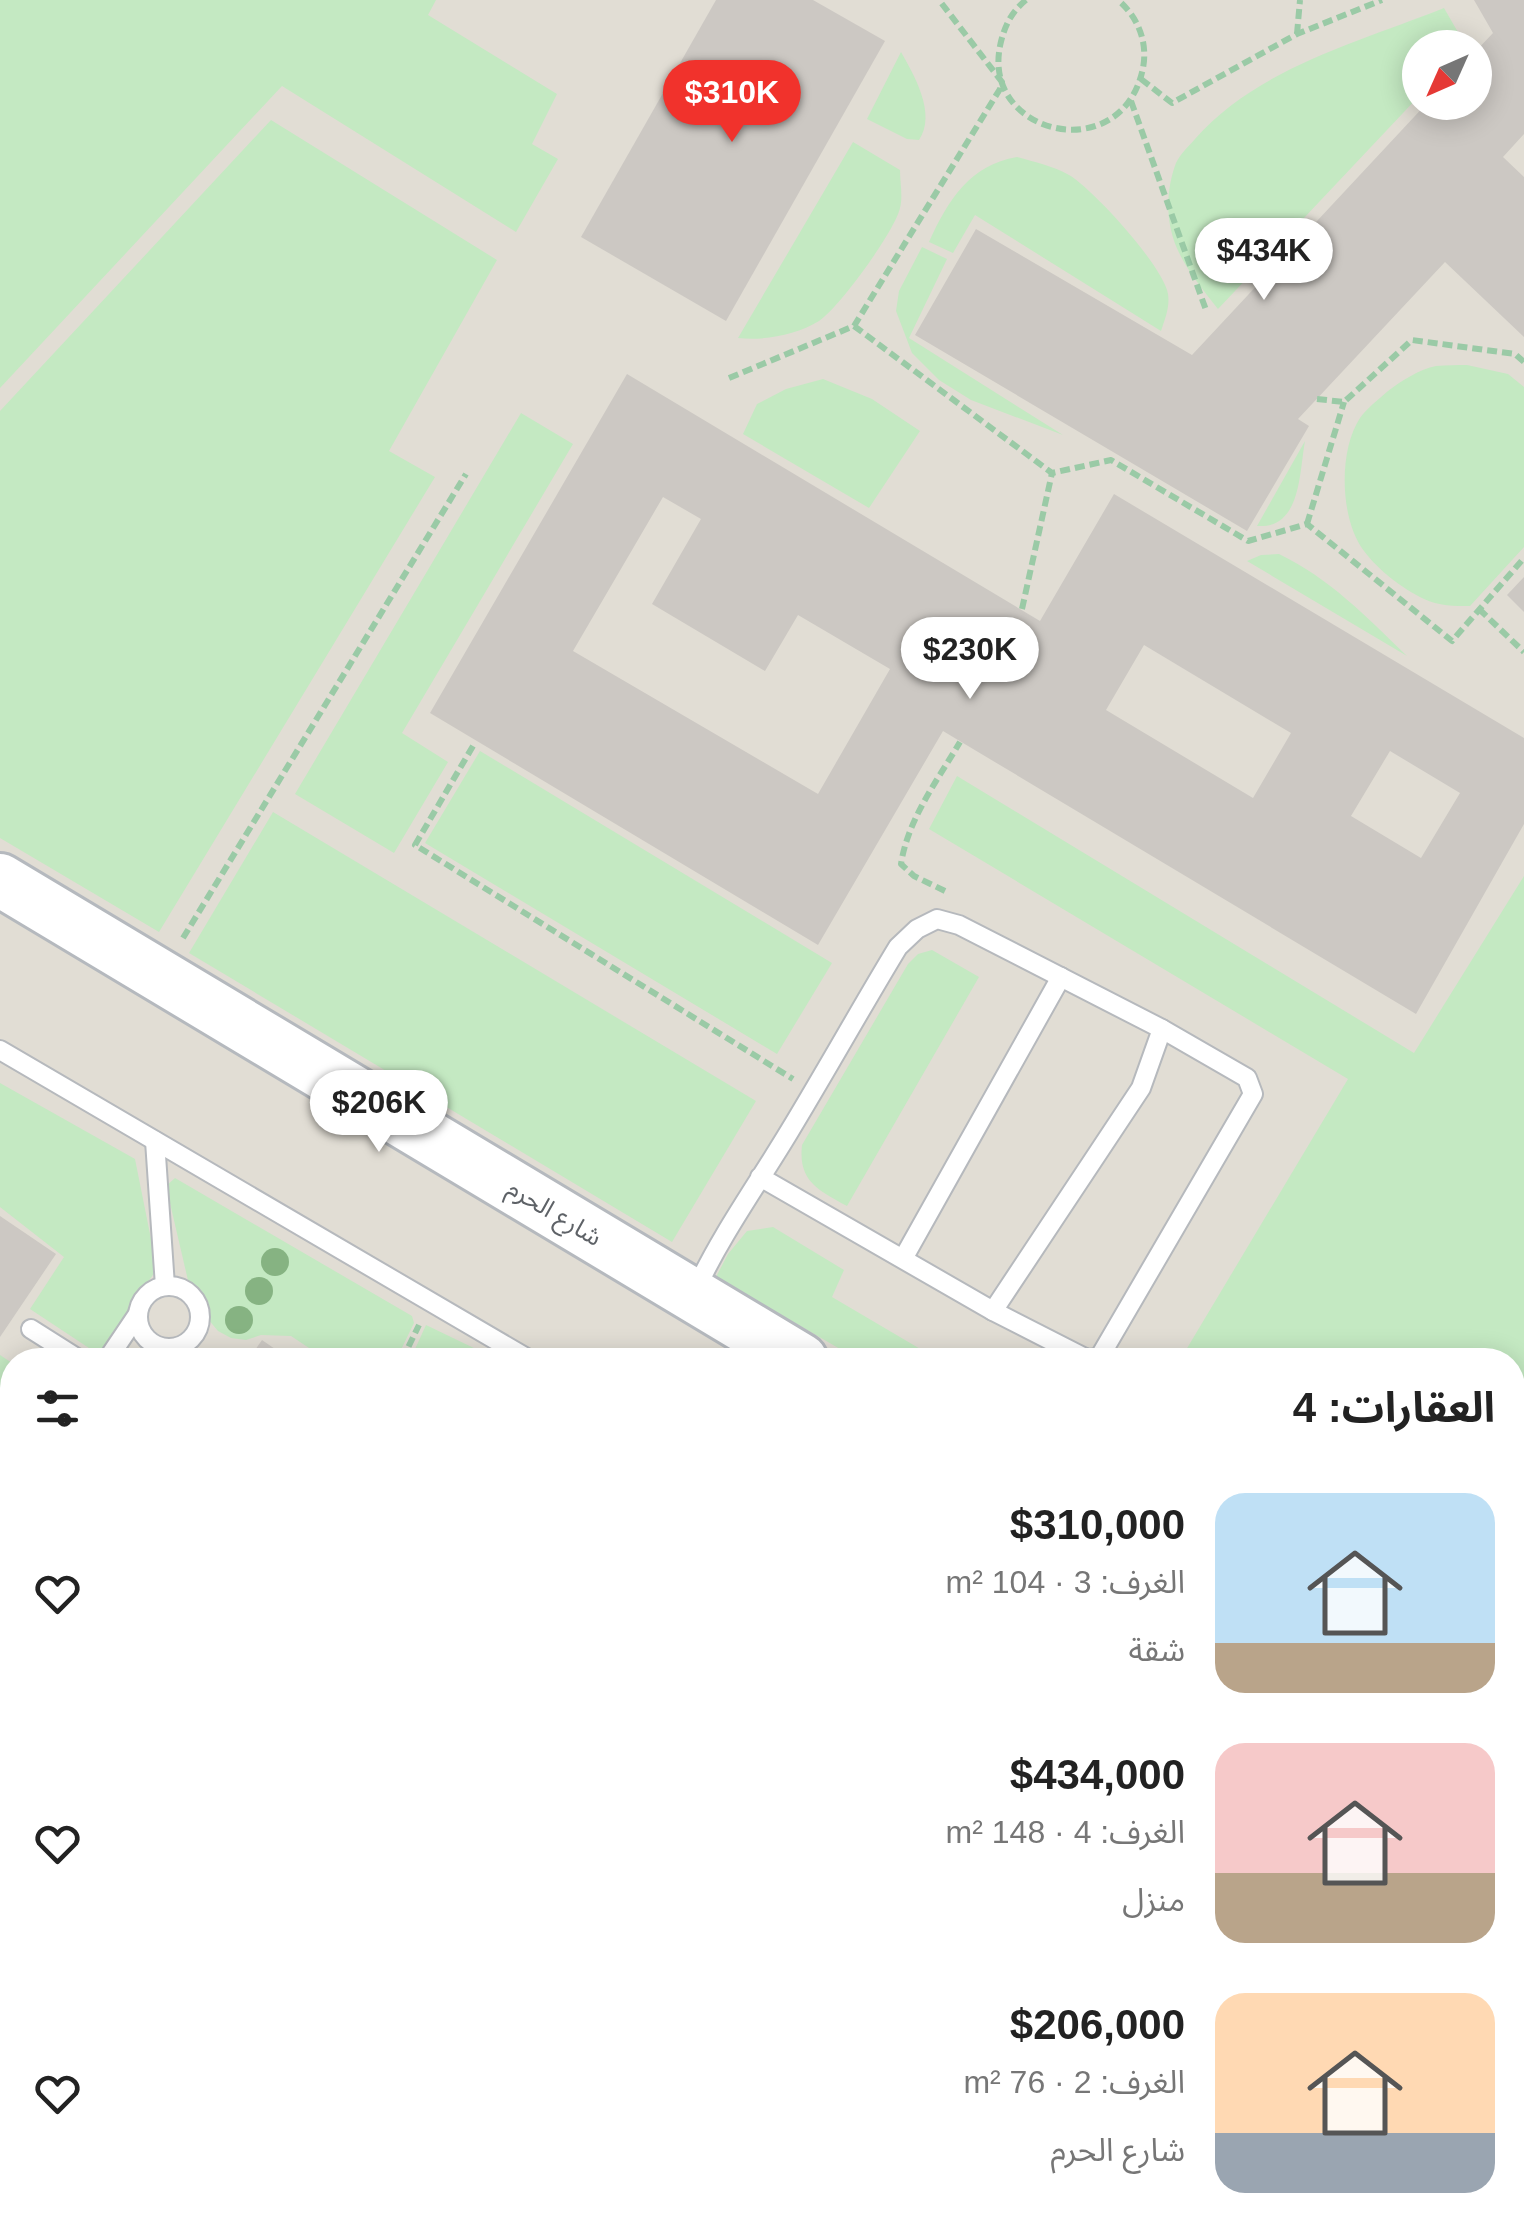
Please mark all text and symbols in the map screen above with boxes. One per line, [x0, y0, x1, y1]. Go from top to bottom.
north arrow [1402, 30, 1492, 120]
map controls [1402, 30, 1492, 120]
pin: $310K [662, 60, 802, 145]
text: $310K [685, 74, 779, 110]
pin: $434K [1194, 218, 1334, 303]
text: $434K [1217, 232, 1311, 268]
pin: $230K [900, 617, 1040, 702]
text: $230K [923, 631, 1017, 667]
pin: $206K [309, 1070, 449, 1155]
text: $206K [332, 1084, 426, 1120]
street label: شارع الحرم [500, 1173, 607, 1256]
icon: filters [30, 1381, 85, 1436]
text: العقارات: 4 [1293, 1384, 1495, 1431]
text: $310,000 [1010, 1501, 1185, 1548]
icon: home [1295, 1533, 1415, 1653]
text: الغرف: 3 · 104 m² [946, 1564, 1185, 1600]
icon: heart [30, 1566, 85, 1621]
text: شقة [1129, 1632, 1185, 1668]
text: $434,000 [1010, 1751, 1185, 1798]
icon: home [1295, 1783, 1415, 1903]
text: الغرف: 4 · 148 m² [946, 1814, 1185, 1850]
icon: heart [30, 1816, 85, 1871]
text: منزل [1122, 1882, 1185, 1918]
text: $206,000 [1010, 2001, 1185, 2048]
icon: home [1295, 2033, 1415, 2153]
text: الغرف: 2 · 76 m² [963, 2064, 1185, 2100]
icon: heart [30, 2066, 85, 2121]
text: شارع الحرم [1051, 2132, 1185, 2168]

